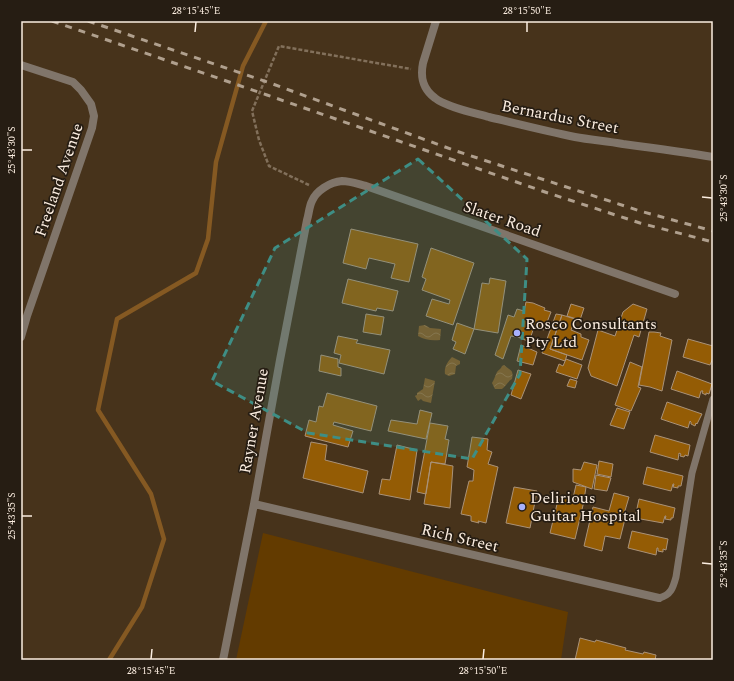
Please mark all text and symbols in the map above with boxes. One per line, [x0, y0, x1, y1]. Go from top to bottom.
text: 28°15'45"E [172, 3, 220, 19]
text: 28°15'50"E [503, 3, 551, 19]
street label: Bernardus Street [499, 94, 621, 140]
street label: Freeland Avenue [28, 120, 90, 240]
text: 25°43'30"S [4, 126, 20, 174]
text: 25°43'30"S [716, 174, 732, 222]
street label: Slater Road [460, 194, 544, 244]
place label: Rosco Consultants Pty Ltd [525, 312, 657, 354]
marker: Rosco Consultants Pty Ltd [512, 328, 522, 338]
street label: Rayner Avenue [233, 367, 275, 475]
place label: Delirious Guitar Hospital [530, 486, 641, 528]
text: 25°43'35"S [4, 492, 20, 540]
marker: Delirious Guitar Hospital [517, 502, 527, 512]
street label: Rich Street [419, 517, 501, 559]
text: 25°43'35"S [716, 540, 732, 588]
text: 28°15'45"E [127, 663, 175, 679]
text: 28°15'50"E [459, 663, 507, 679]

